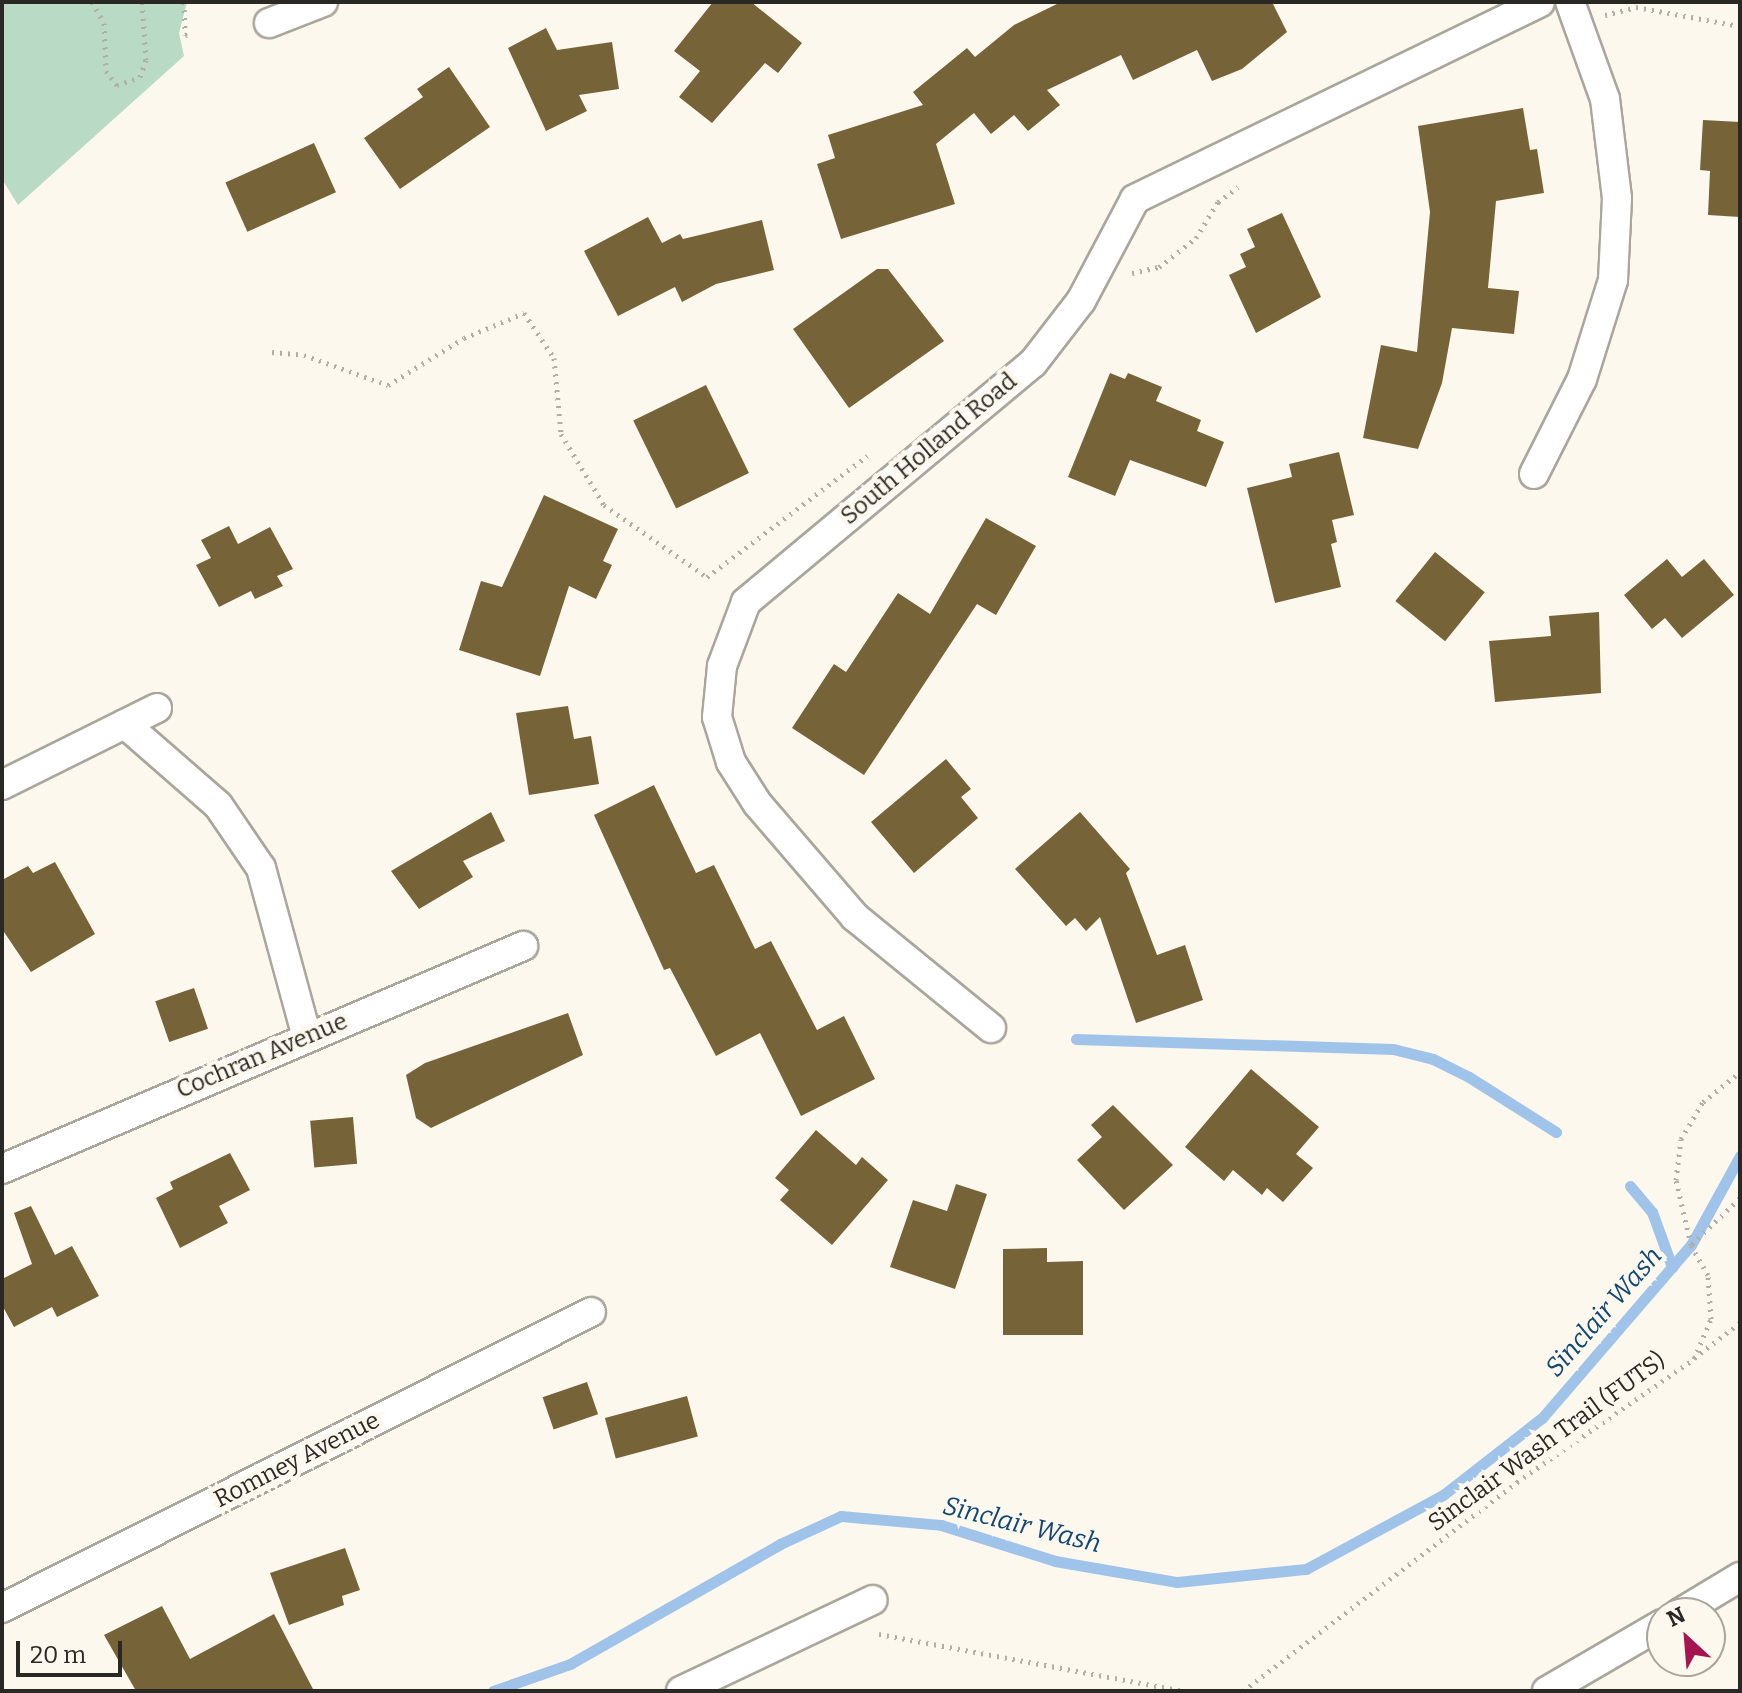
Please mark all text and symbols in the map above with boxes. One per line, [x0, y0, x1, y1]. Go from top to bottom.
street label: South Holland Road [835, 367, 1023, 531]
street label: Cochran Avenue [172, 1007, 352, 1105]
water label: Sinclair Wash [1539, 1241, 1669, 1383]
street label: Sinclair Wash Trail (FUTS) [1423, 1346, 1671, 1538]
street label: Romney Avenue [210, 1406, 384, 1514]
water label: Sinclair Wash [940, 1490, 1104, 1560]
north arrow [1646, 1597, 1726, 1677]
text: N [1663, 1601, 1690, 1633]
scale bar [20, 1625, 126, 1675]
text: 20 m [30, 1641, 86, 1669]

